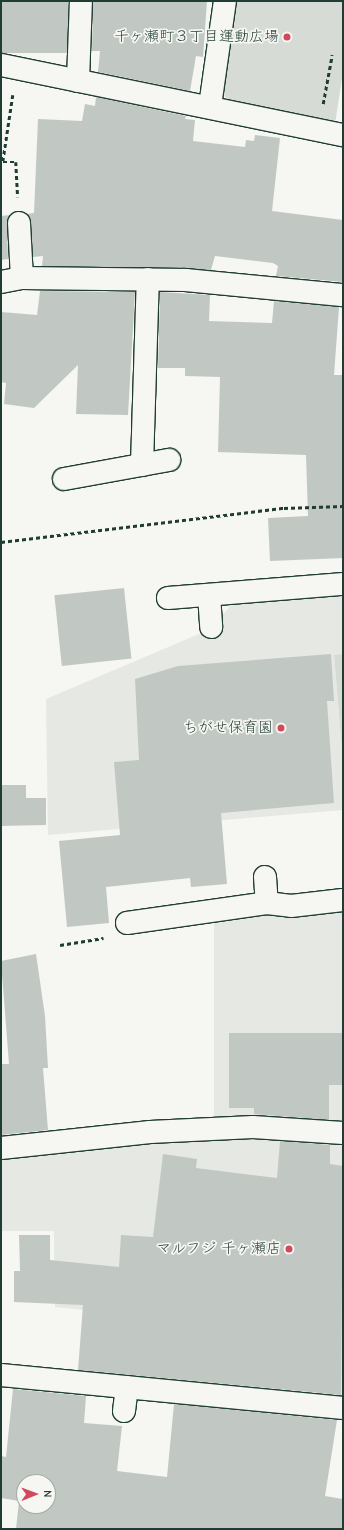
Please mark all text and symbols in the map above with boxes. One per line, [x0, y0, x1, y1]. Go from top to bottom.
place label: 千ヶ瀬町３丁目運動広場 [114, 28, 279, 46]
marker: 千ヶ瀬町３丁目運動広場 [282, 32, 292, 42]
place label: ちがせ保育園 [183, 719, 273, 737]
marker: ちがせ保育園 [276, 723, 286, 733]
place label: マルフジ 千ヶ瀬店 [156, 1240, 281, 1258]
marker: マルフジ 千ヶ瀬店 [284, 1244, 294, 1254]
north arrow [16, 1474, 56, 1514]
text: N [41, 1490, 54, 1498]

